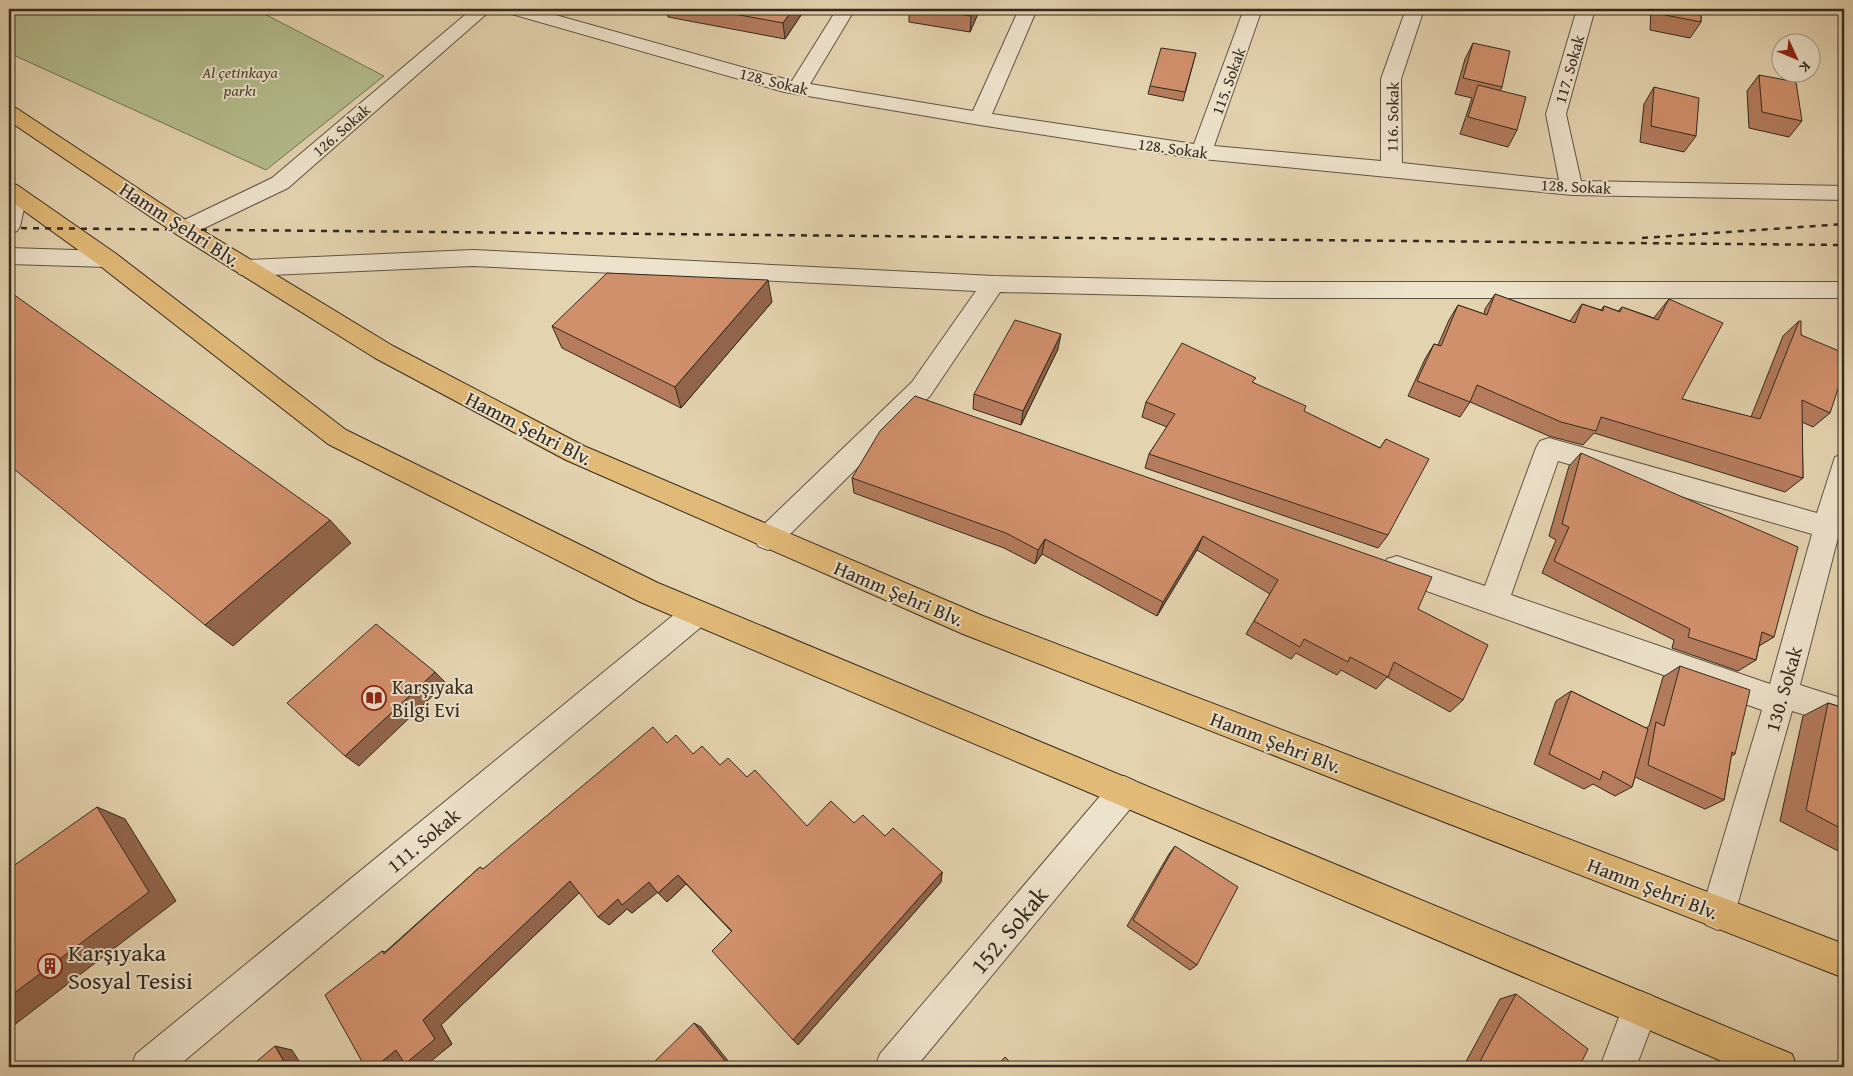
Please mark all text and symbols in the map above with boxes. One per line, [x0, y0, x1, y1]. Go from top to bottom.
street label: 117. Sokak [1548, 31, 1590, 106]
north arrow [1770, 32, 1820, 82]
street label: 115. Sokak [1205, 43, 1252, 118]
text: K [1795, 57, 1816, 77]
park label: Al çetinkaya parkı [201, 60, 278, 102]
street label: 128. Sokak [737, 61, 812, 101]
street label: 116. Sokak [1379, 81, 1405, 152]
street label: 126. Sokak [307, 97, 376, 162]
street label: 128. Sokak [1137, 131, 1210, 165]
street label: 128. Sokak [1540, 172, 1613, 200]
street label: Hamm Şehri Blv. [114, 174, 246, 274]
street label: Hamm Şehri Blv. [461, 384, 597, 472]
street label: Hamm Şehri Blv. [830, 553, 968, 633]
street label: 130. Sokak [1757, 642, 1809, 735]
place label: Karşıyaka Bilgi Evi [392, 672, 474, 724]
library icon: Karşıyaka Bilgi Evi [361, 685, 387, 711]
street label: Hamm Şehri Blv. [1206, 704, 1346, 780]
street label: 111. Sokak [380, 800, 467, 879]
street label: Hamm Şehri Blv. [1583, 850, 1723, 926]
street label: 152. Sokak [962, 878, 1057, 982]
place label: Karşıyaka Sosyal Tesisi [68, 935, 193, 998]
building icon: Karşıyaka Sosyal Tesisi [37, 953, 63, 979]

